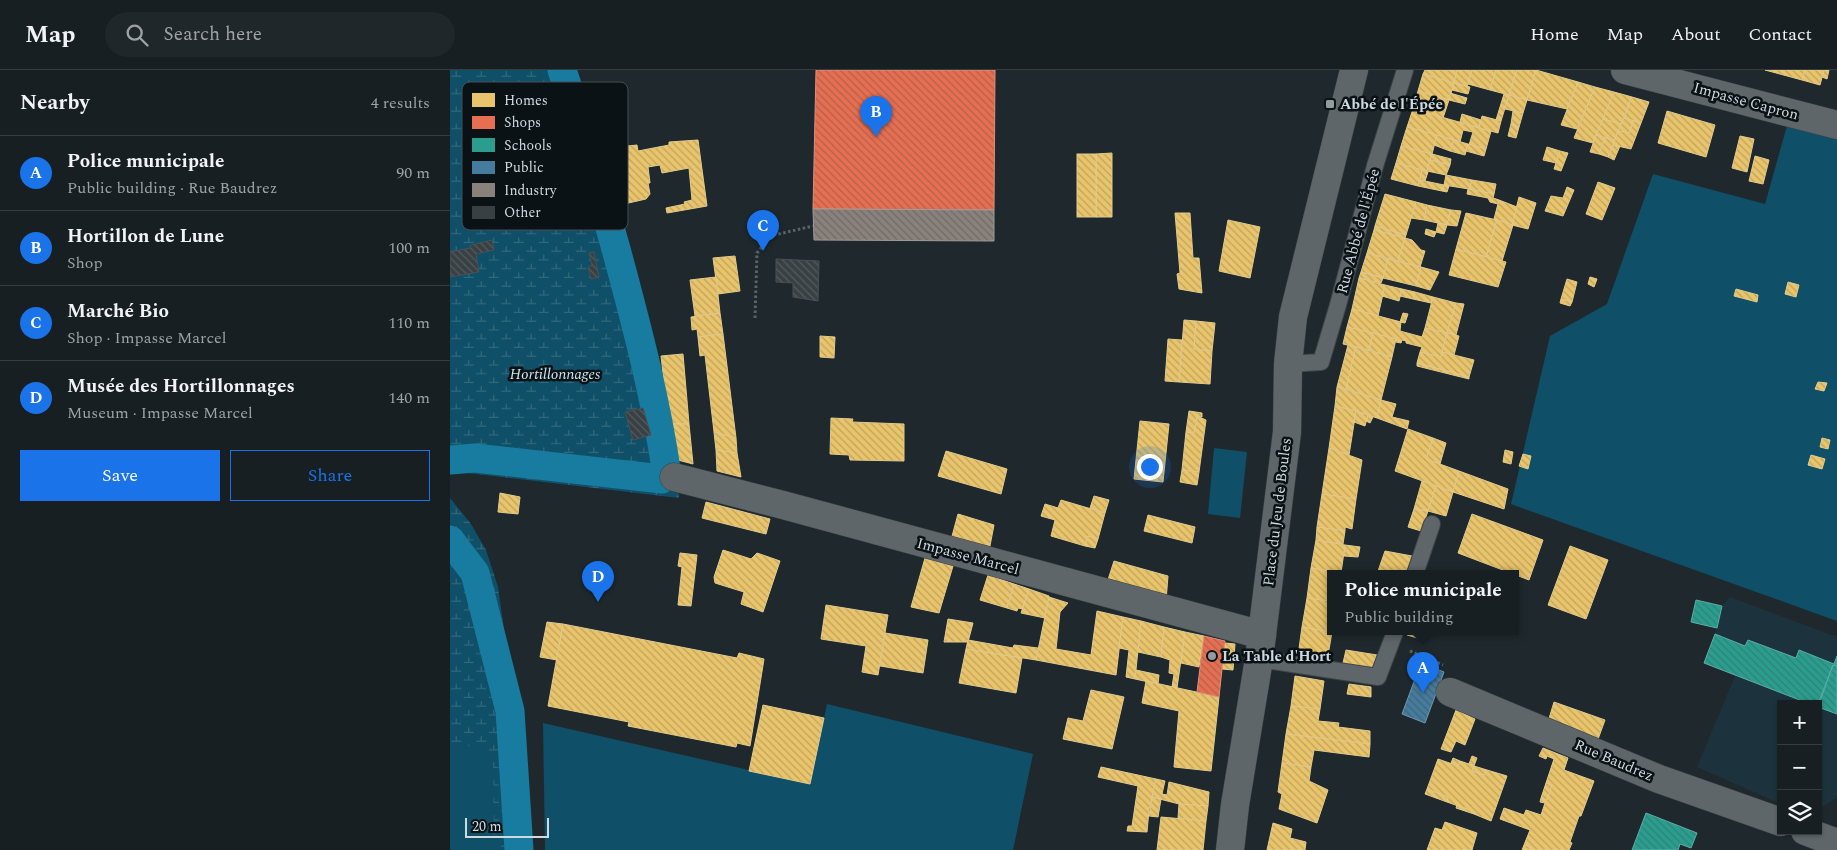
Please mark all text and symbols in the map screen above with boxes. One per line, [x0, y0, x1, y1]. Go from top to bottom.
search box [105, 12, 455, 57]
text: Map [25, 17, 75, 53]
text: Search here [163, 20, 262, 49]
icon: search [123, 21, 151, 49]
text: Home [1530, 21, 1579, 48]
text: Map [1607, 21, 1643, 48]
text: About [1671, 21, 1721, 48]
text: Contact [1749, 21, 1812, 48]
street label: Impasse Capron [1691, 76, 1801, 127]
legend [462, 82, 628, 230]
text: Nearby [20, 87, 90, 119]
text: Homes [504, 90, 548, 111]
text: 4 results [371, 91, 430, 115]
place label: Abbé de l'Épée [1340, 93, 1443, 116]
pin: B [860, 96, 892, 137]
marker: Abbé de l'Épée [1324, 98, 1336, 110]
text: Shops [504, 112, 541, 133]
text: Schools [504, 135, 552, 156]
text: Police municipale [67, 147, 224, 176]
text: Public [504, 157, 544, 178]
text: A [30, 161, 42, 185]
text: 90 m [396, 161, 430, 185]
street label: Rue Abbé de l'Épée [1331, 166, 1386, 296]
text: Public building · Rue Baudrez [67, 176, 277, 200]
text: Industry [504, 180, 558, 201]
text: Other [504, 202, 541, 223]
pin: C [747, 210, 779, 251]
text: Hortillon de Lune [67, 222, 224, 251]
text: B [30, 236, 42, 260]
text: 100 m [388, 236, 430, 260]
text: Shop [67, 251, 103, 275]
text: Marché Bio [67, 297, 169, 326]
text: C [30, 311, 42, 335]
text: 110 m [388, 311, 430, 335]
text: Shop · Impasse Marcel [67, 326, 227, 350]
park label: Hortillonnages [510, 363, 601, 386]
text: Musée des Hortillonnages [67, 372, 295, 401]
text: D [30, 386, 42, 410]
text: 140 m [388, 386, 430, 410]
text: Museum · Impasse Marcel [67, 401, 253, 425]
street label: Place du Jeu de Boules [1257, 437, 1298, 587]
button: Save [20, 450, 220, 501]
button: Share [230, 450, 430, 501]
your location [1137, 454, 1163, 480]
street label: Impasse Marcel [914, 532, 1022, 581]
pin: D [582, 561, 614, 602]
popup [1327, 570, 1519, 635]
text: Police municipale [1344, 576, 1502, 605]
text: Public building [1344, 605, 1453, 629]
place label: La Table d'Hort [1222, 645, 1331, 668]
marker: La Table d'Hort [1206, 650, 1218, 662]
pin: A [1407, 652, 1439, 693]
map controls [1777, 700, 1822, 835]
button: + [1777, 700, 1822, 745]
street label: Rue Baudrez [1571, 734, 1657, 787]
button: − [1777, 745, 1822, 790]
button: layers [1777, 790, 1822, 835]
scale bar [465, 815, 549, 838]
text: 20 m [472, 816, 502, 837]

